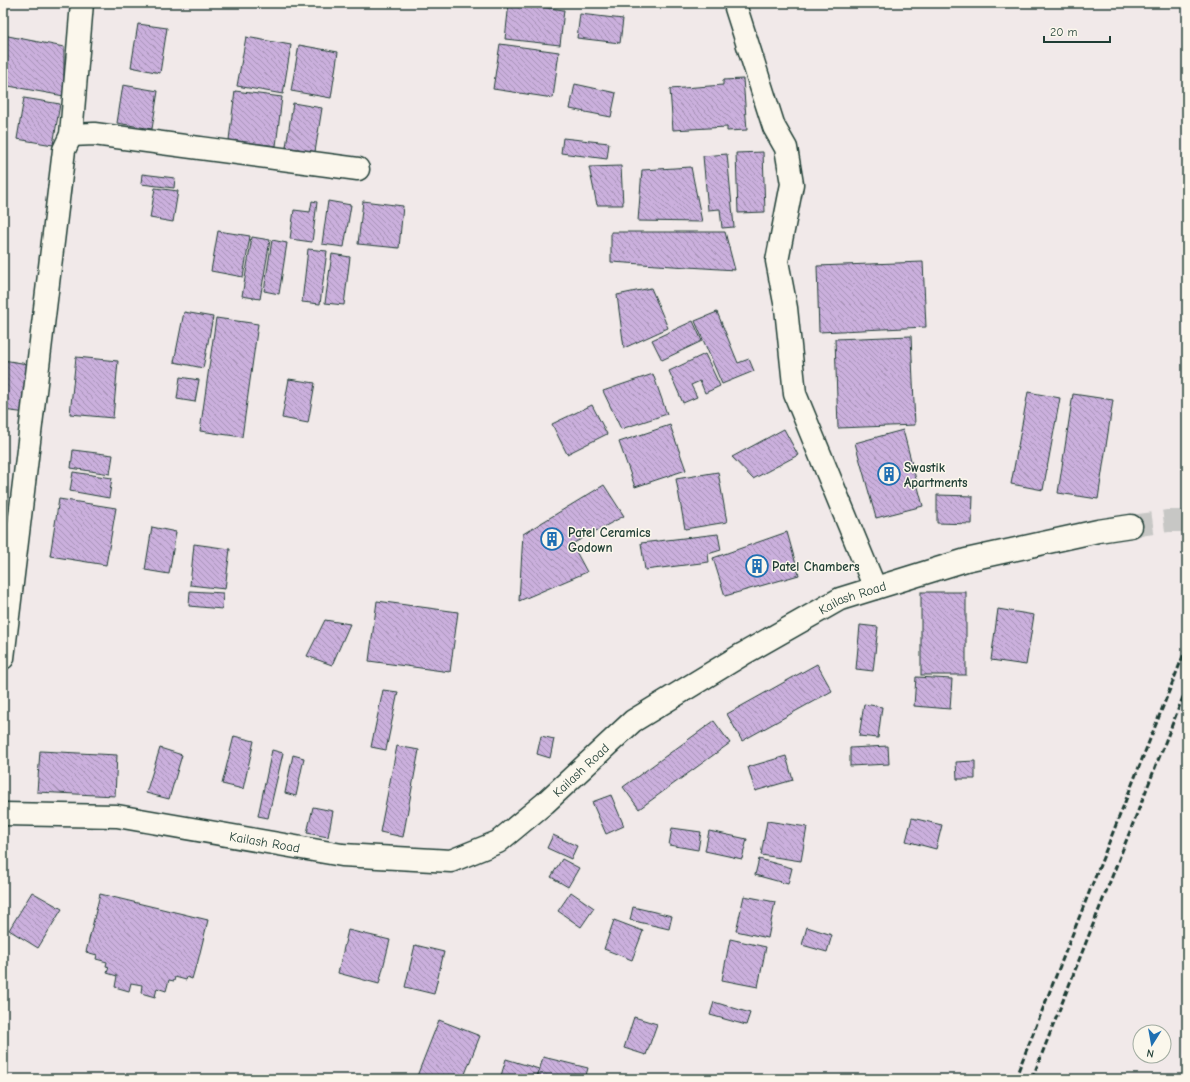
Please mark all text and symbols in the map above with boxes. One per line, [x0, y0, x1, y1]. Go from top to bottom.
scale bar [1044, 18, 1110, 44]
text: 20 m [1050, 25, 1078, 39]
place label: Swastik Apartments [904, 460, 968, 490]
building icon: Swastik Apartments [876, 461, 902, 487]
place label: Patel Ceramics Godown [568, 525, 651, 555]
building icon: Patel Ceramics Godown [539, 526, 565, 552]
building icon: Patel Chambers [744, 553, 770, 579]
place label: Patel Chambers [772, 559, 860, 574]
street label: Kailash Road [816, 578, 888, 618]
street label: Kailash Road [550, 740, 612, 800]
street label: Kailash Road [228, 829, 301, 856]
north arrow [1132, 1024, 1172, 1064]
text: N [1145, 1046, 1155, 1060]

